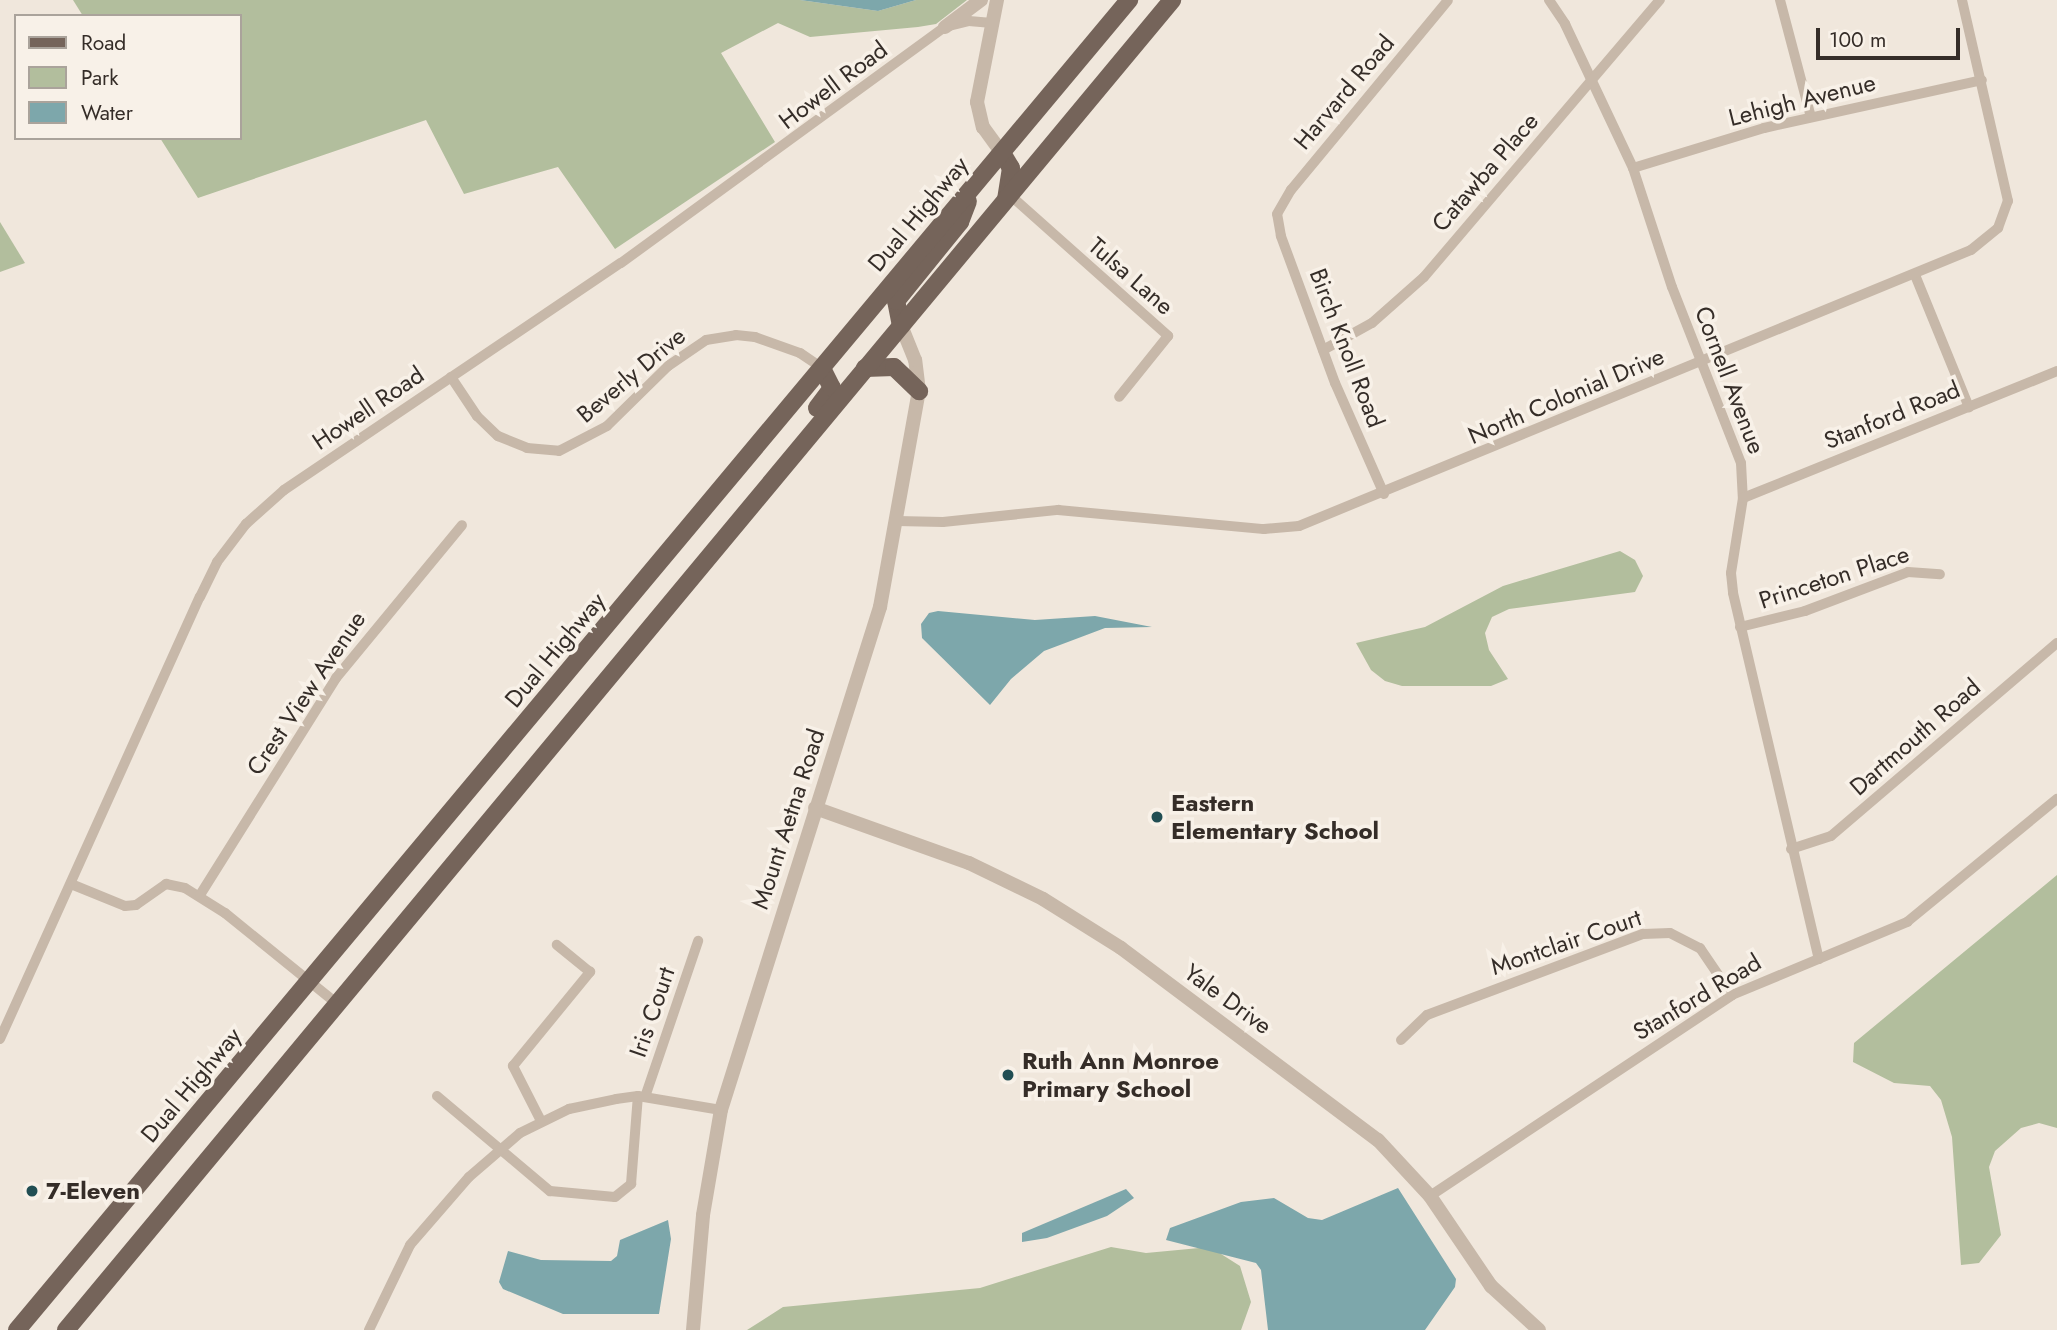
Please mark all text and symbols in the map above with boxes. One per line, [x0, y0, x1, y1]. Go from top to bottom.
legend [14, 14, 242, 140]
scale bar [1819, 14, 1962, 58]
text: 100 m [1829, 25, 1886, 55]
text: Road [81, 28, 126, 58]
street label: Harvard Road [1288, 29, 1400, 155]
street label: Howell Road [773, 35, 893, 135]
text: Park [81, 63, 118, 93]
street label: Lehigh Avenue [1726, 68, 1878, 132]
text: Water [81, 98, 133, 128]
street label: Catawba Place [1426, 107, 1544, 237]
street label: Dual Highway [862, 151, 974, 277]
street label: Tulsa Lane [1083, 231, 1179, 321]
street label: Birch Knoll Road [1303, 264, 1391, 432]
street label: Cornell Avenue [1689, 302, 1771, 458]
street label: Beverly Drive [571, 321, 691, 429]
street label: North Colonial Drive [1464, 342, 1668, 450]
street label: Howell Road [307, 360, 429, 456]
street label: Stanford Road [1820, 375, 1964, 455]
street label: Princeton Place [1755, 539, 1913, 615]
street label: Dual Highway [499, 587, 611, 713]
street label: Crest View Avenue [240, 605, 372, 781]
street label: Dartmouth Road [1844, 672, 1986, 802]
street label: Mount Aetna Road [745, 725, 831, 913]
place label: Eastern Elementary School [1171, 789, 1379, 845]
marker: Eastern Elementary School [1149, 809, 1165, 825]
street label: Montclair Court [1487, 903, 1645, 981]
street label: Stanford Road [1628, 948, 1766, 1046]
street label: Yale Drive [1179, 958, 1277, 1040]
street label: Iris Court [623, 963, 681, 1061]
street label: Dual Highway [135, 1022, 247, 1148]
place label: Ruth Ann Monroe Primary School [1022, 1047, 1219, 1103]
marker: Ruth Ann Monroe Primary School [1000, 1067, 1016, 1083]
place label: 7-Eleven [46, 1177, 140, 1205]
marker: 7-Eleven [24, 1183, 40, 1199]

